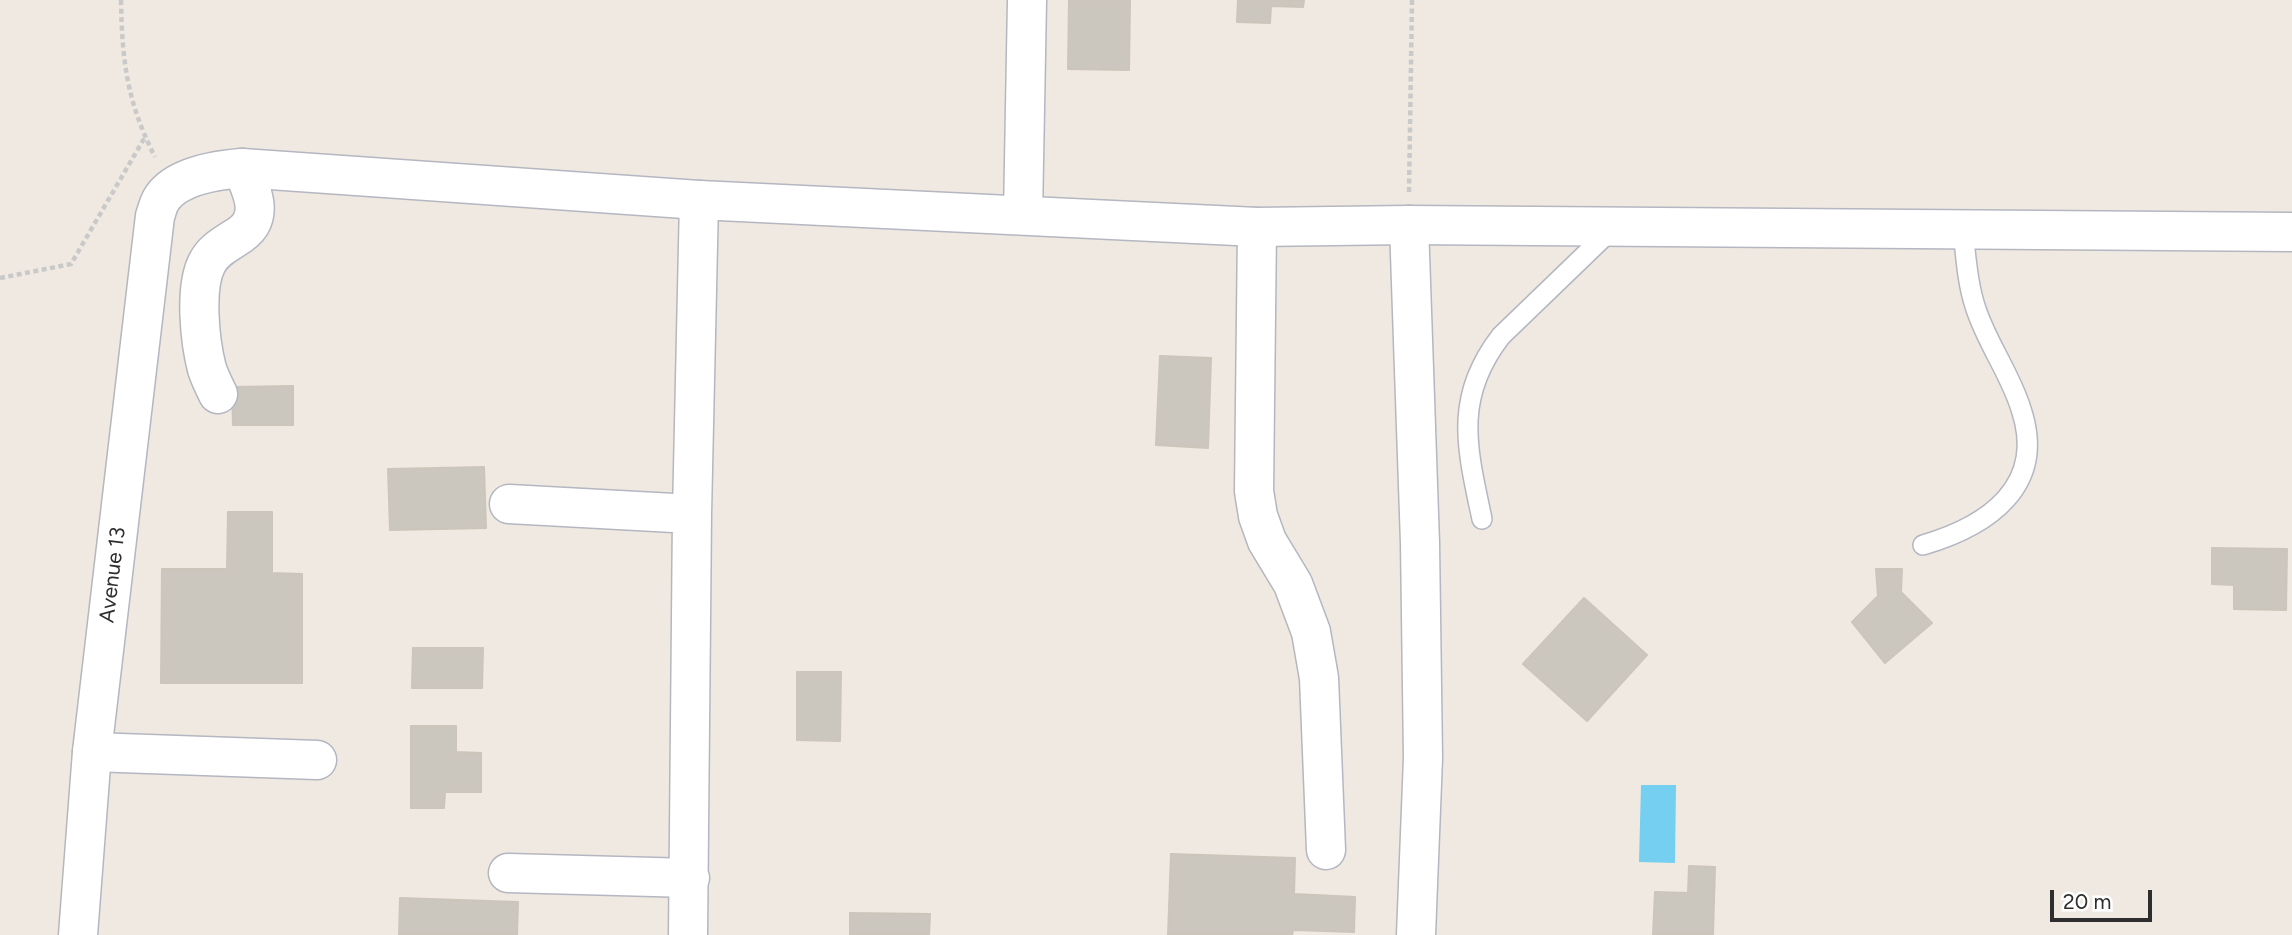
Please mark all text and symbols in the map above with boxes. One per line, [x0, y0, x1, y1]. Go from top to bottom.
street label: Avenue 13 [95, 526, 131, 624]
scale bar [2054, 876, 2156, 920]
text: 20 m [2063, 889, 2111, 914]

